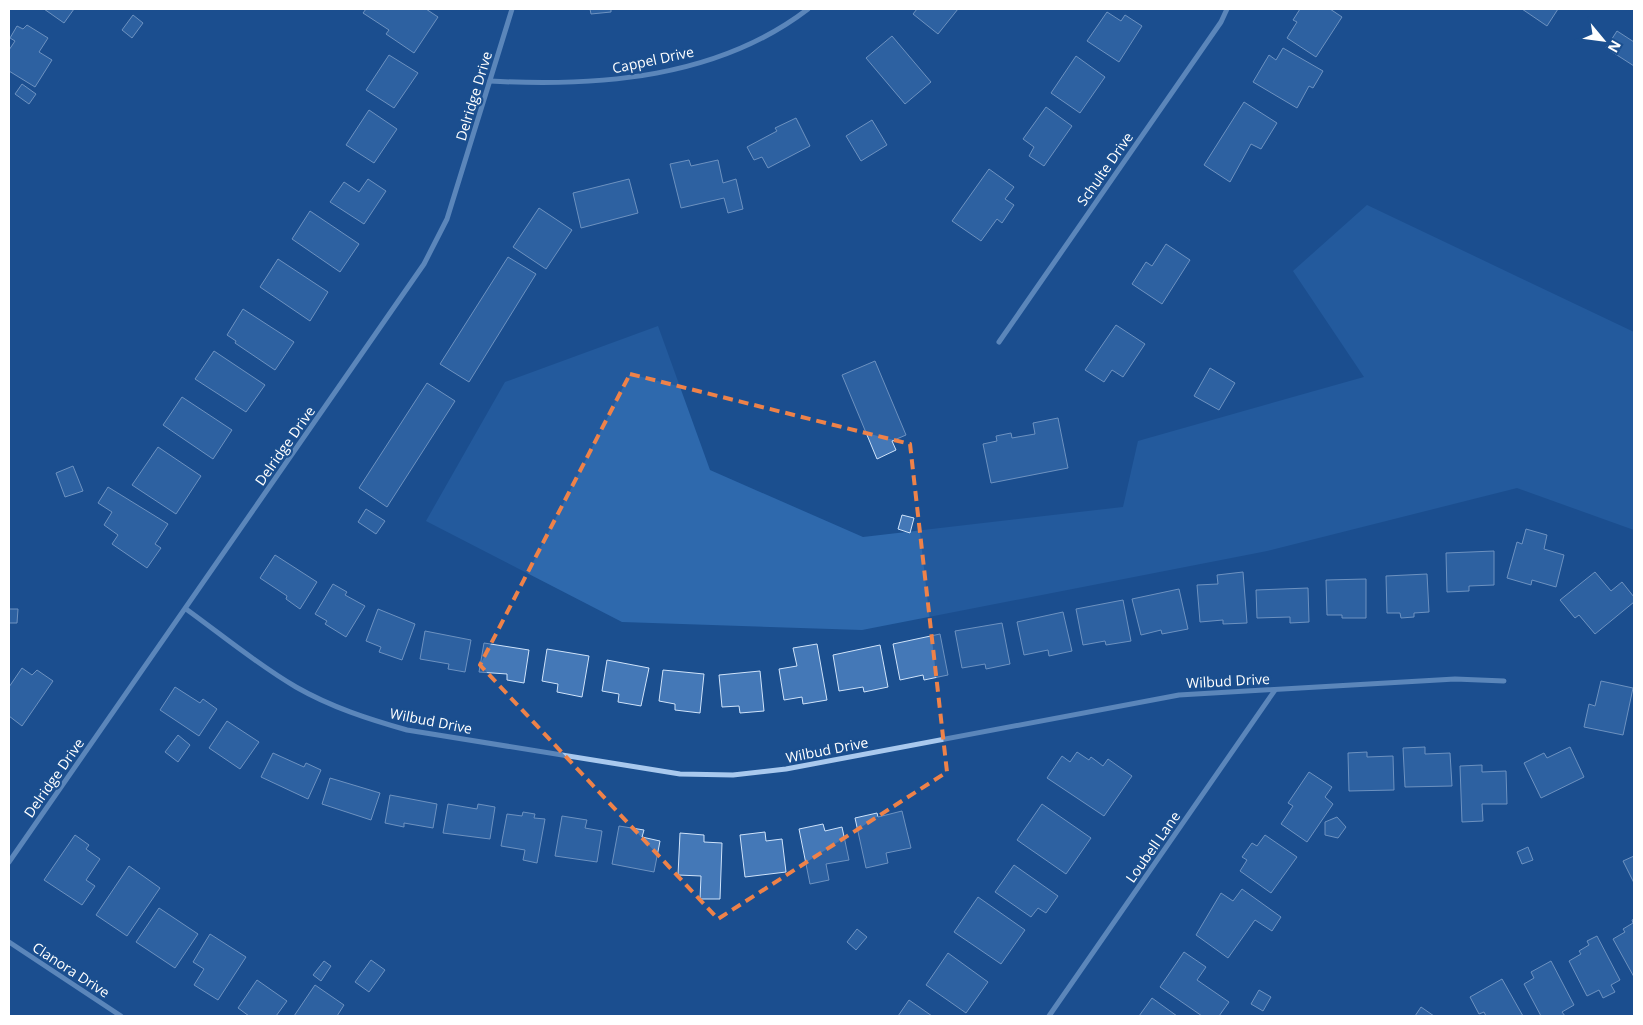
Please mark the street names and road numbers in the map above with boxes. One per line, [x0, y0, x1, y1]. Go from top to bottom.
street label: Cappel Drive [610, 42, 696, 77]
street label: Delridge Drive [451, 49, 496, 143]
street label: Schulte Drive [1072, 128, 1137, 209]
street label: Delridge Drive [250, 402, 319, 489]
street label: Wilbud Drive [1186, 669, 1270, 692]
street label: Wilbud Drive [388, 703, 474, 738]
street label: Wilbud Drive [784, 732, 870, 767]
street label: Delridge Drive [19, 734, 88, 821]
street label: Loubell Lane [1121, 807, 1184, 886]
street label: Clanora Drive [29, 938, 114, 1002]

